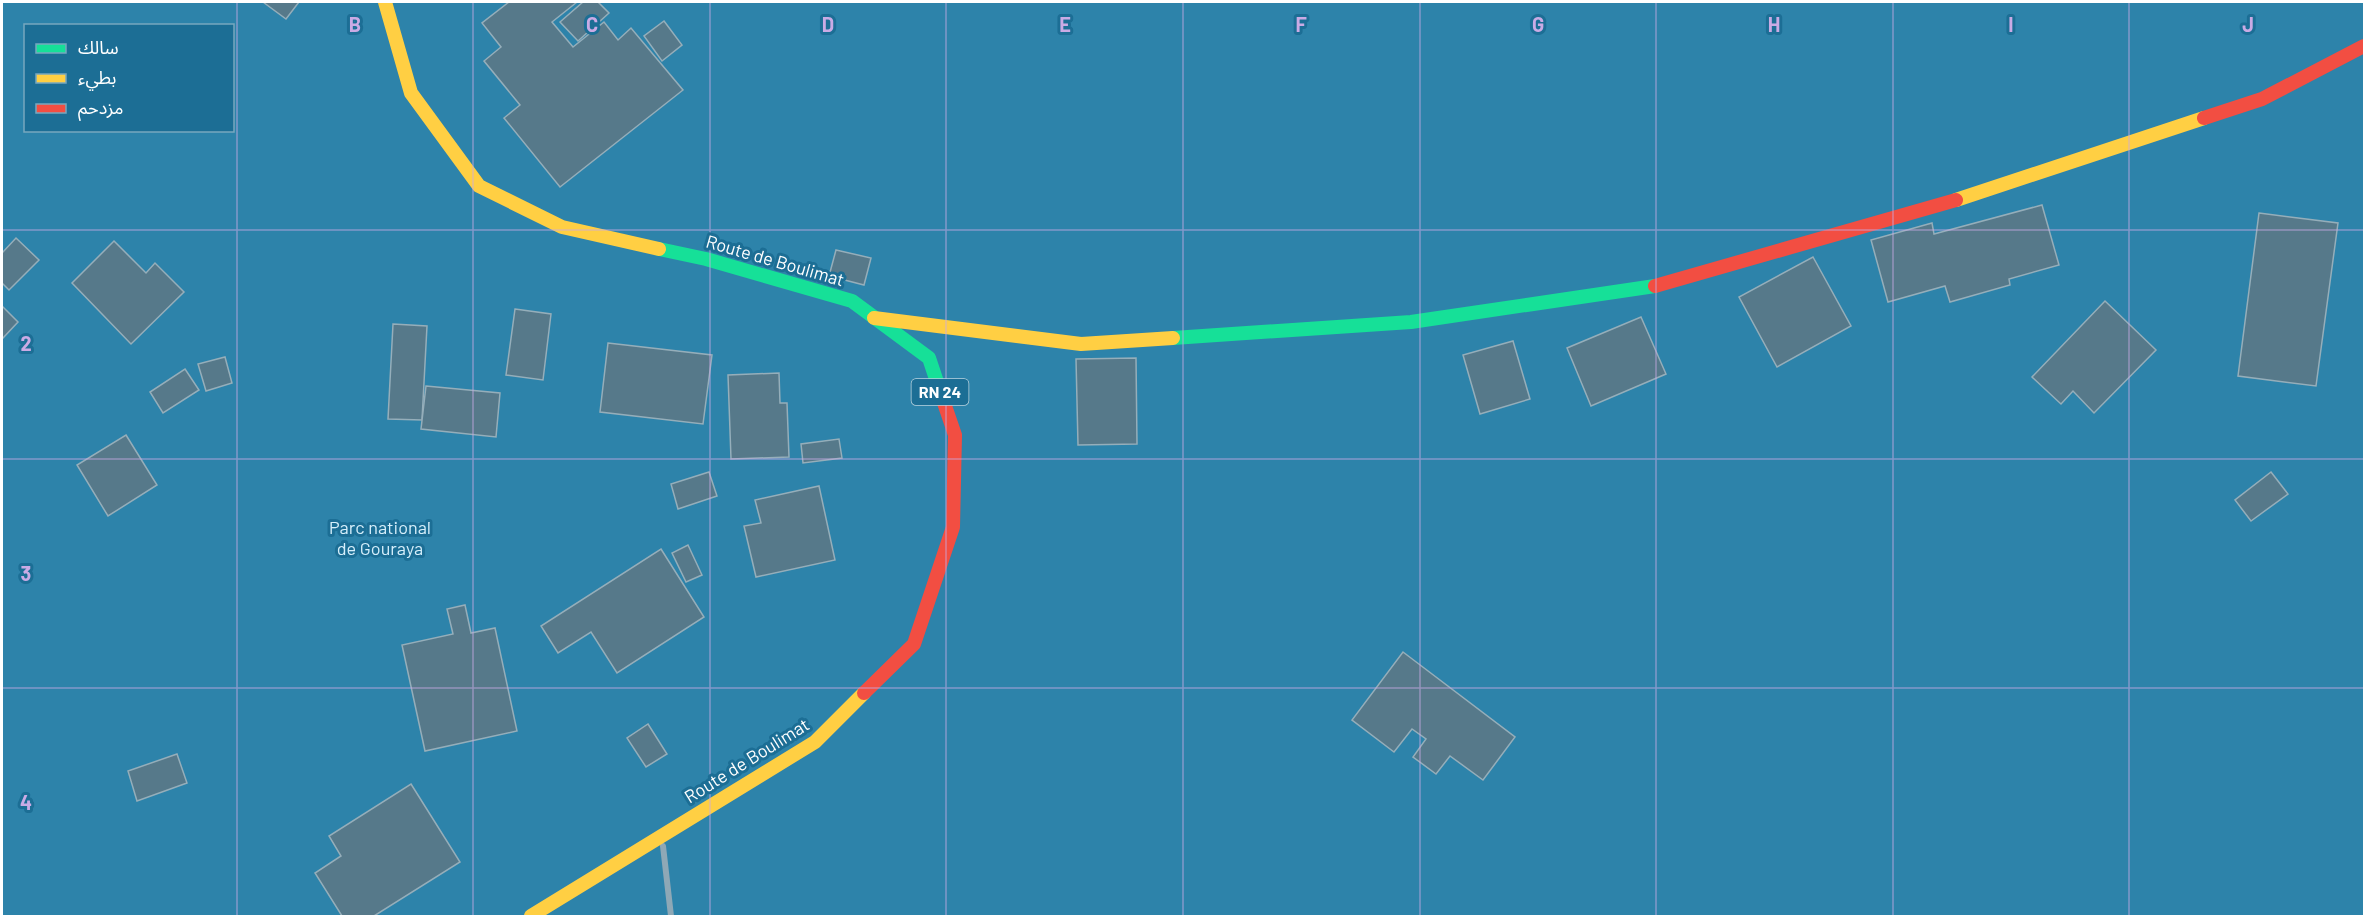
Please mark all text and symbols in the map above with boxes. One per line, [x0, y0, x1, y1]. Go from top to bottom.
text: B [349, 12, 361, 36]
text: C [586, 12, 598, 36]
text: D [822, 12, 834, 36]
text: E [1059, 12, 1071, 36]
text: F [1295, 12, 1307, 36]
text: G [1532, 12, 1544, 36]
text: H [1768, 12, 1780, 36]
text: I [2008, 12, 2014, 36]
text: J [2242, 12, 2254, 36]
legend [24, 24, 234, 132]
text: سالك [78, 36, 119, 58]
text: بطيء [78, 66, 116, 91]
text: مزدحم [78, 96, 123, 121]
street label: Route de Boulimat [704, 230, 847, 290]
text: 2 [20, 331, 32, 355]
road number: RN 24 [912, 379, 968, 405]
park label: Parc national de Gouraya [329, 516, 431, 559]
text: 3 [21, 561, 31, 585]
street label: Route de Boulimat [680, 713, 813, 807]
text: 4 [20, 790, 32, 814]

